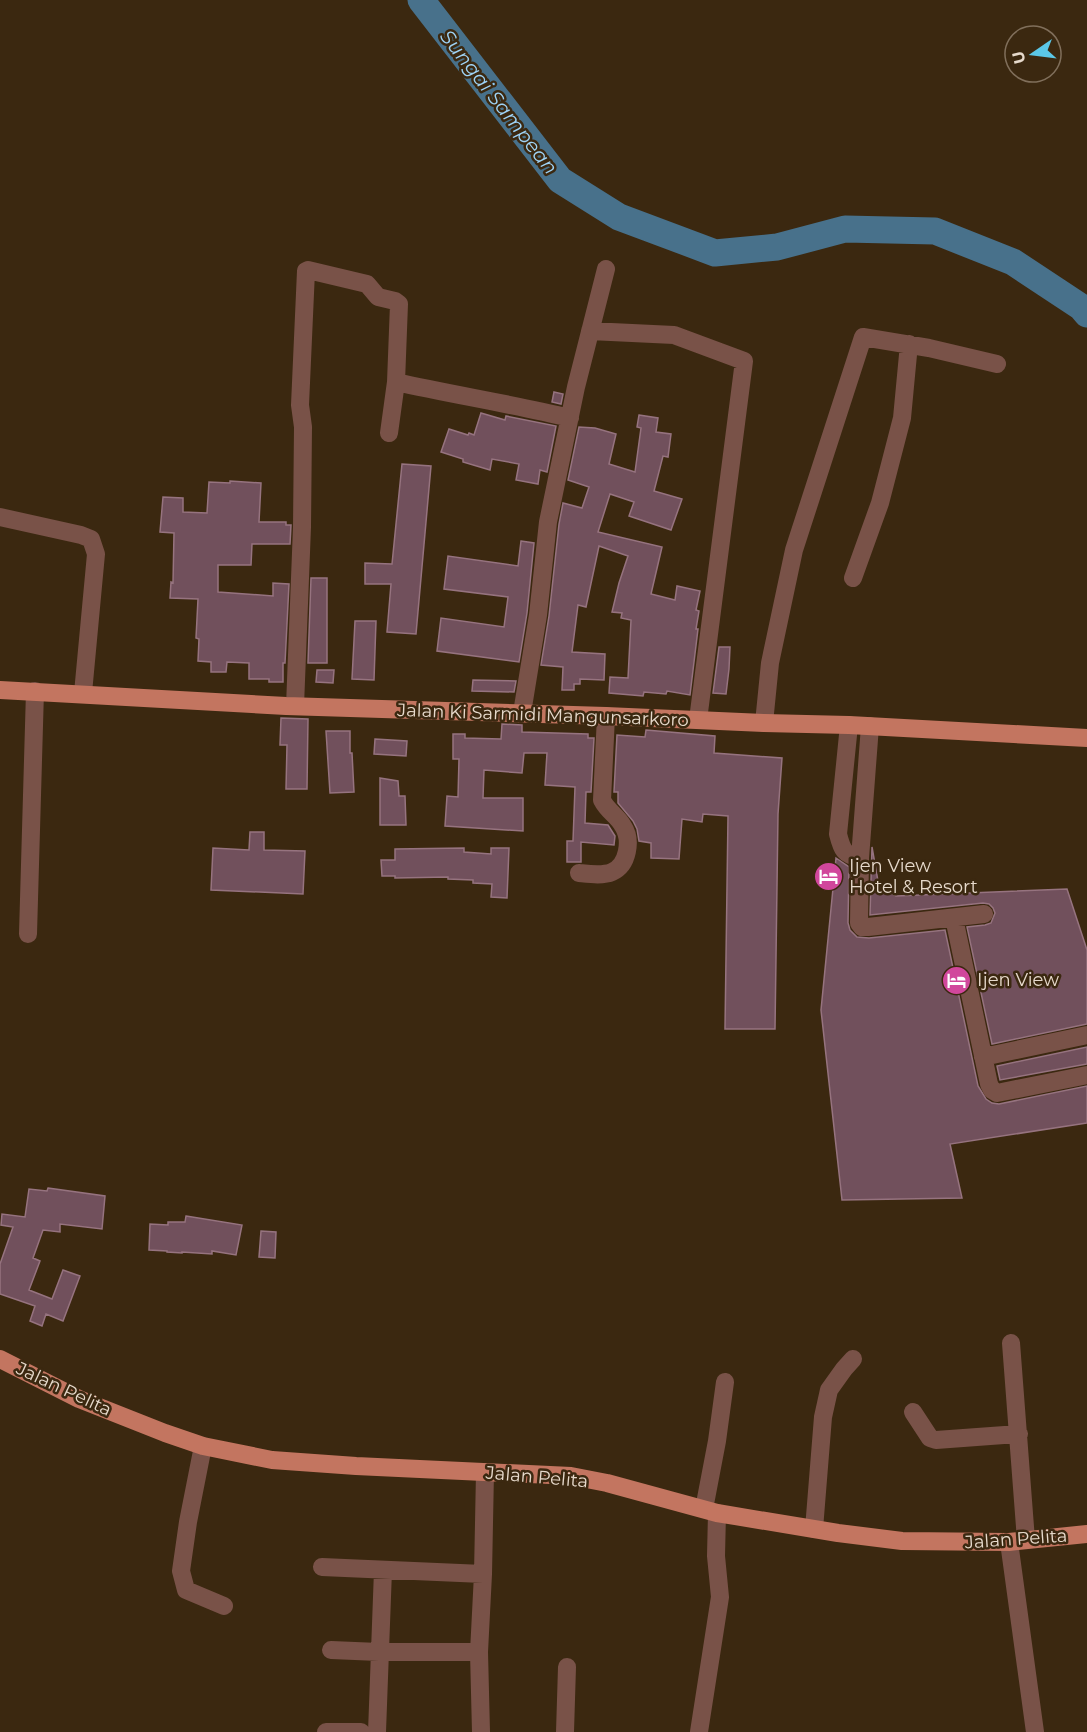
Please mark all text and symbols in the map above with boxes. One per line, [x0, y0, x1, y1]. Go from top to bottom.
north arrow [1003, 24, 1063, 84]
water label: Sungai Sampean [435, 25, 563, 179]
text: U [1008, 49, 1030, 66]
street label: Jalan Ki Sarmidi Mangunsarkoro [396, 699, 689, 731]
place label: Ijen View Hotel & Resort [849, 855, 978, 898]
hotel icon: Ijen View Hotel & Resort [812, 860, 844, 892]
hotel icon: Ijen View [940, 964, 972, 996]
place label: Ijen View [977, 969, 1059, 991]
street label: Jalan Pelita [12, 1357, 115, 1421]
street label: Jalan Pelita [484, 1461, 589, 1492]
street label: Jalan Pelita [963, 1524, 1068, 1554]

